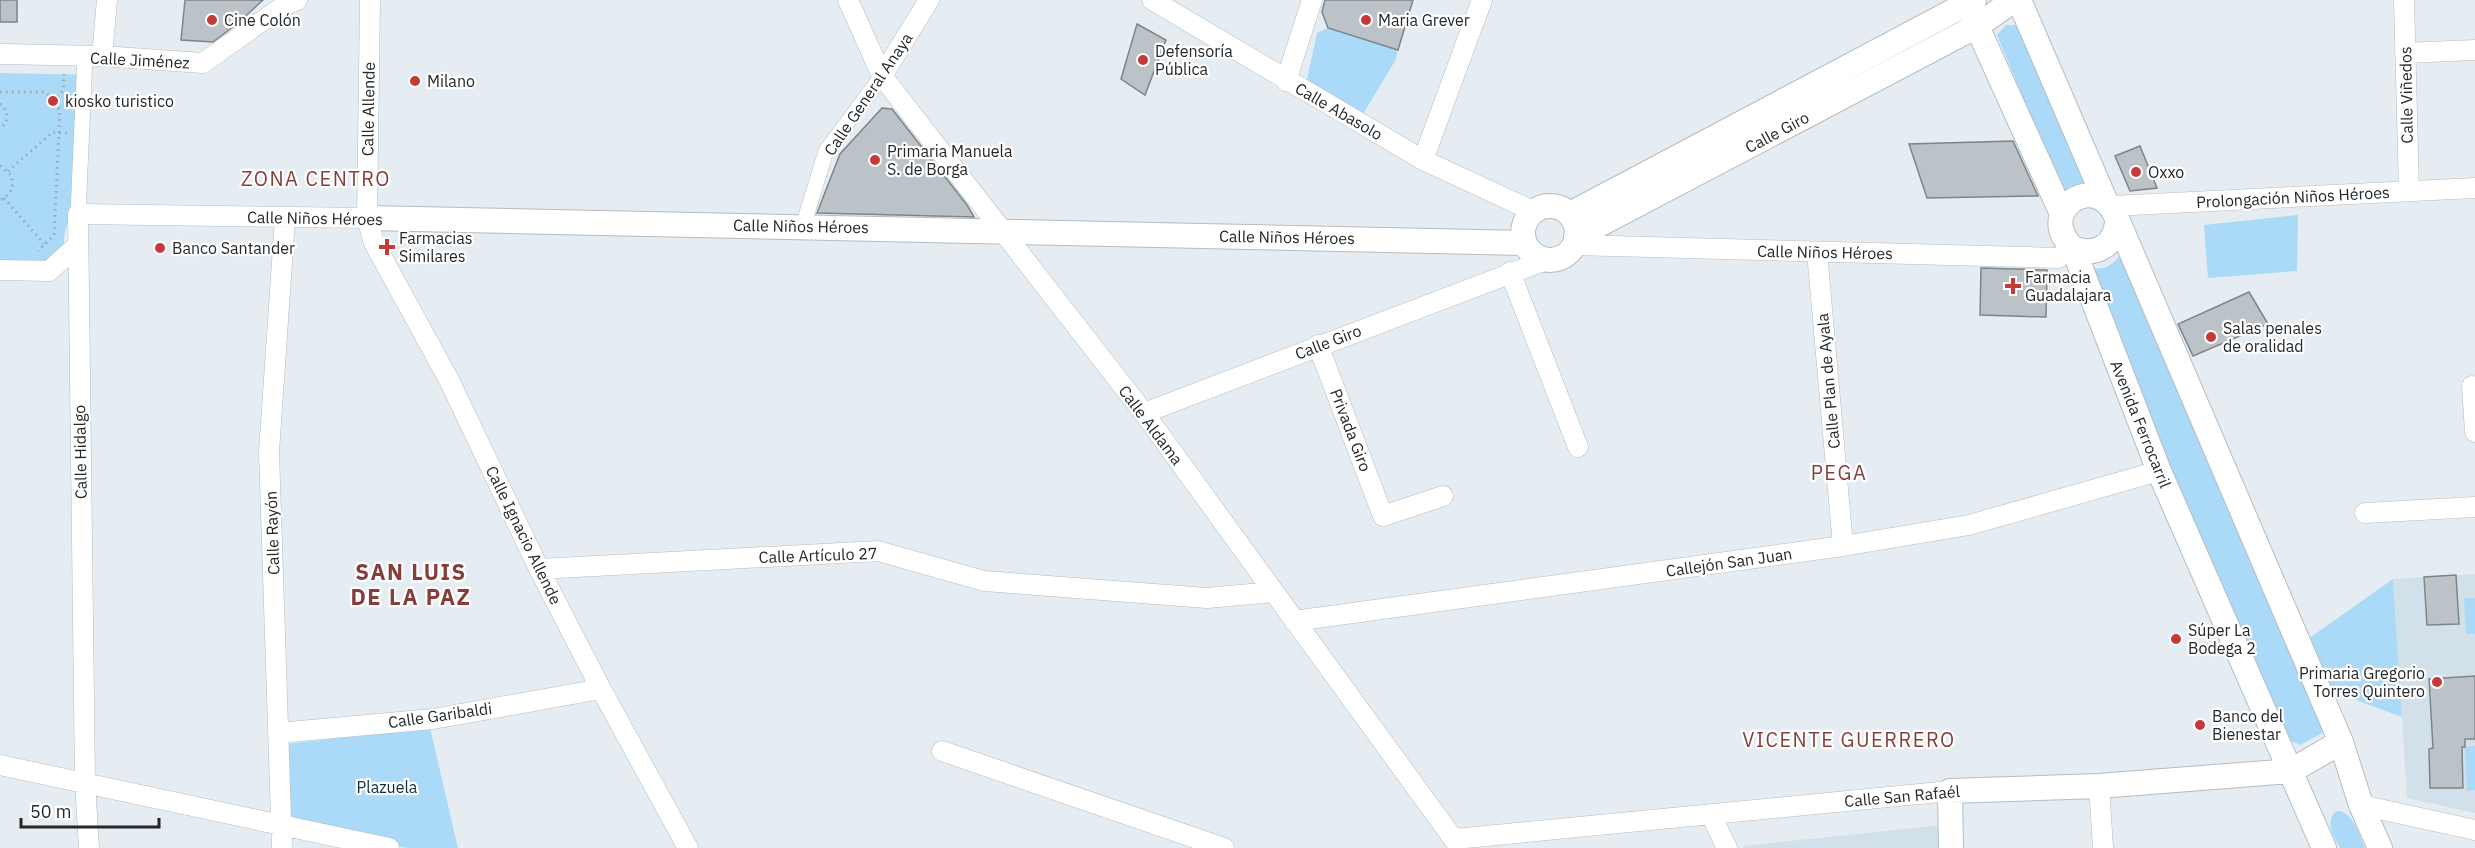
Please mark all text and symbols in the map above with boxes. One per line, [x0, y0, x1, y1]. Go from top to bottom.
place label: Cine Colón [224, 10, 301, 30]
place label: Maria Grever [1378, 10, 1470, 30]
marker: Cine Colón [205, 13, 219, 27]
marker: Maria Grever [1359, 13, 1373, 27]
street label: Calle General Anaya [819, 28, 917, 159]
place label: Defensoría Pública [1155, 41, 1233, 79]
street label: Calle Viñedos [2395, 46, 2417, 144]
street label: Calle Jiménez [90, 47, 190, 73]
marker: Defensoría Pública [1136, 53, 1150, 67]
street label: Calle Allende [357, 61, 379, 156]
place label: Milano [427, 71, 475, 91]
marker: Milano [408, 74, 422, 88]
street label: Calle Abasolo [1292, 78, 1386, 144]
place label: kiosko turistico [65, 91, 174, 111]
marker: kiosko turistico [46, 94, 60, 108]
street label: Calle Giro [1742, 107, 1812, 157]
place label: Primaria Manuela S. de Borga [887, 141, 1013, 179]
marker: Primaria Manuela S. de Borga [868, 153, 882, 167]
place label: Oxxo [2148, 162, 2184, 182]
district label: ZONA CENTRO [241, 165, 391, 192]
marker: Oxxo [2129, 165, 2143, 179]
street label: Prolongación Niños Héroes [2196, 182, 2390, 212]
street label: Calle Niños Héroes [247, 207, 383, 229]
street label: Calle Niños Héroes [733, 215, 869, 237]
street label: Calle Niños Héroes [1219, 226, 1355, 248]
place label: Farmacias Similares [399, 228, 473, 266]
place label: Banco Santander [172, 238, 295, 258]
marker: Farmacias Similares [380, 240, 394, 254]
marker: Banco Santander [153, 241, 167, 255]
street label: Calle Niños Héroes [1757, 241, 1893, 263]
place label: Farmacia Guadalajara [2025, 267, 2112, 305]
marker: Farmacia Guadalajara [2006, 279, 2020, 293]
street label: Calle Plan de Ayala [1812, 312, 1844, 450]
place label: Salas penales de oralidad [2223, 318, 2322, 356]
street label: Calle Giro [1292, 320, 1364, 364]
marker: Salas penales de oralidad [2204, 330, 2218, 344]
street label: Avenida Ferrocarril [2106, 357, 2176, 491]
street label: Calle Aldama [1115, 381, 1188, 469]
street label: Privada Giro [1326, 386, 1376, 474]
street label: Calle Hidalgo [69, 405, 91, 499]
district label: PEGA [1811, 459, 1867, 486]
street label: Calle Ignacio Allende [482, 462, 566, 608]
street label: Calle Rayón [261, 491, 283, 575]
street label: Calle Artículo 27 [758, 543, 878, 567]
street label: Callejón San Juan [1665, 543, 1793, 581]
district label: SAN LUIS DE LA PAZ [351, 557, 471, 611]
place label: Súper La Bodega 2 [2188, 620, 2256, 658]
marker: Súper La Bodega 2 [2169, 632, 2183, 646]
place label: Primaria Gregorio Torres Quintero [2299, 663, 2425, 701]
marker: Primaria Gregorio Torres Quintero [2430, 675, 2444, 689]
street label: Calle Garibaldi [387, 698, 493, 732]
place label: Banco del Bienestar [2212, 706, 2283, 744]
marker: Banco del Bienestar [2193, 718, 2207, 732]
district label: VICENTE GUERRERO [1742, 726, 1956, 753]
park label: Plazuela [357, 777, 418, 797]
street label: Calle San Rafaél [1843, 781, 1961, 811]
scale bar [21, 791, 159, 829]
text: 50 m [30, 800, 72, 823]

